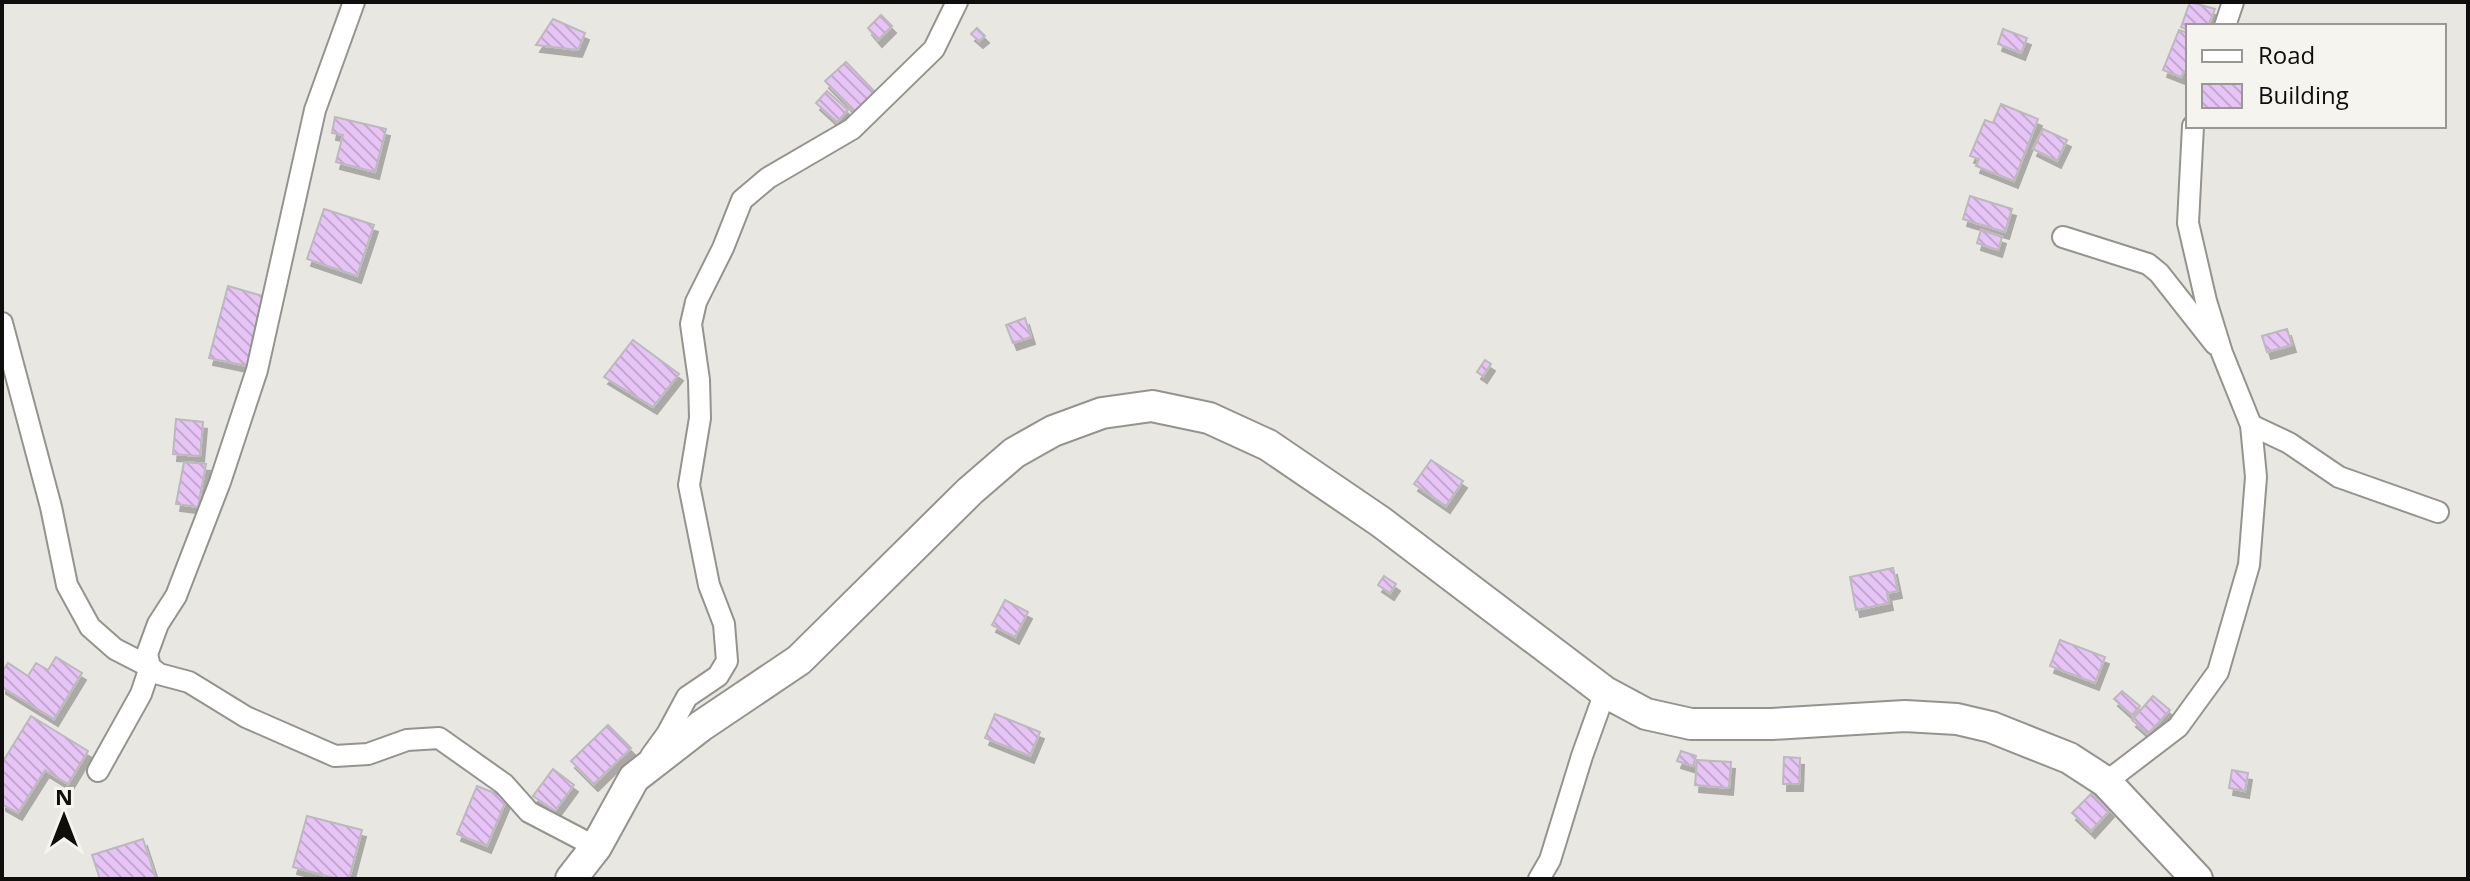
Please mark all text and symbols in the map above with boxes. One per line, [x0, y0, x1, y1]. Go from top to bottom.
legend [2186, 24, 2446, 128]
text: Road [2258, 38, 2315, 71]
text: Building [2258, 78, 2349, 111]
north arrow [24, 777, 104, 857]
text: N [55, 781, 73, 811]

